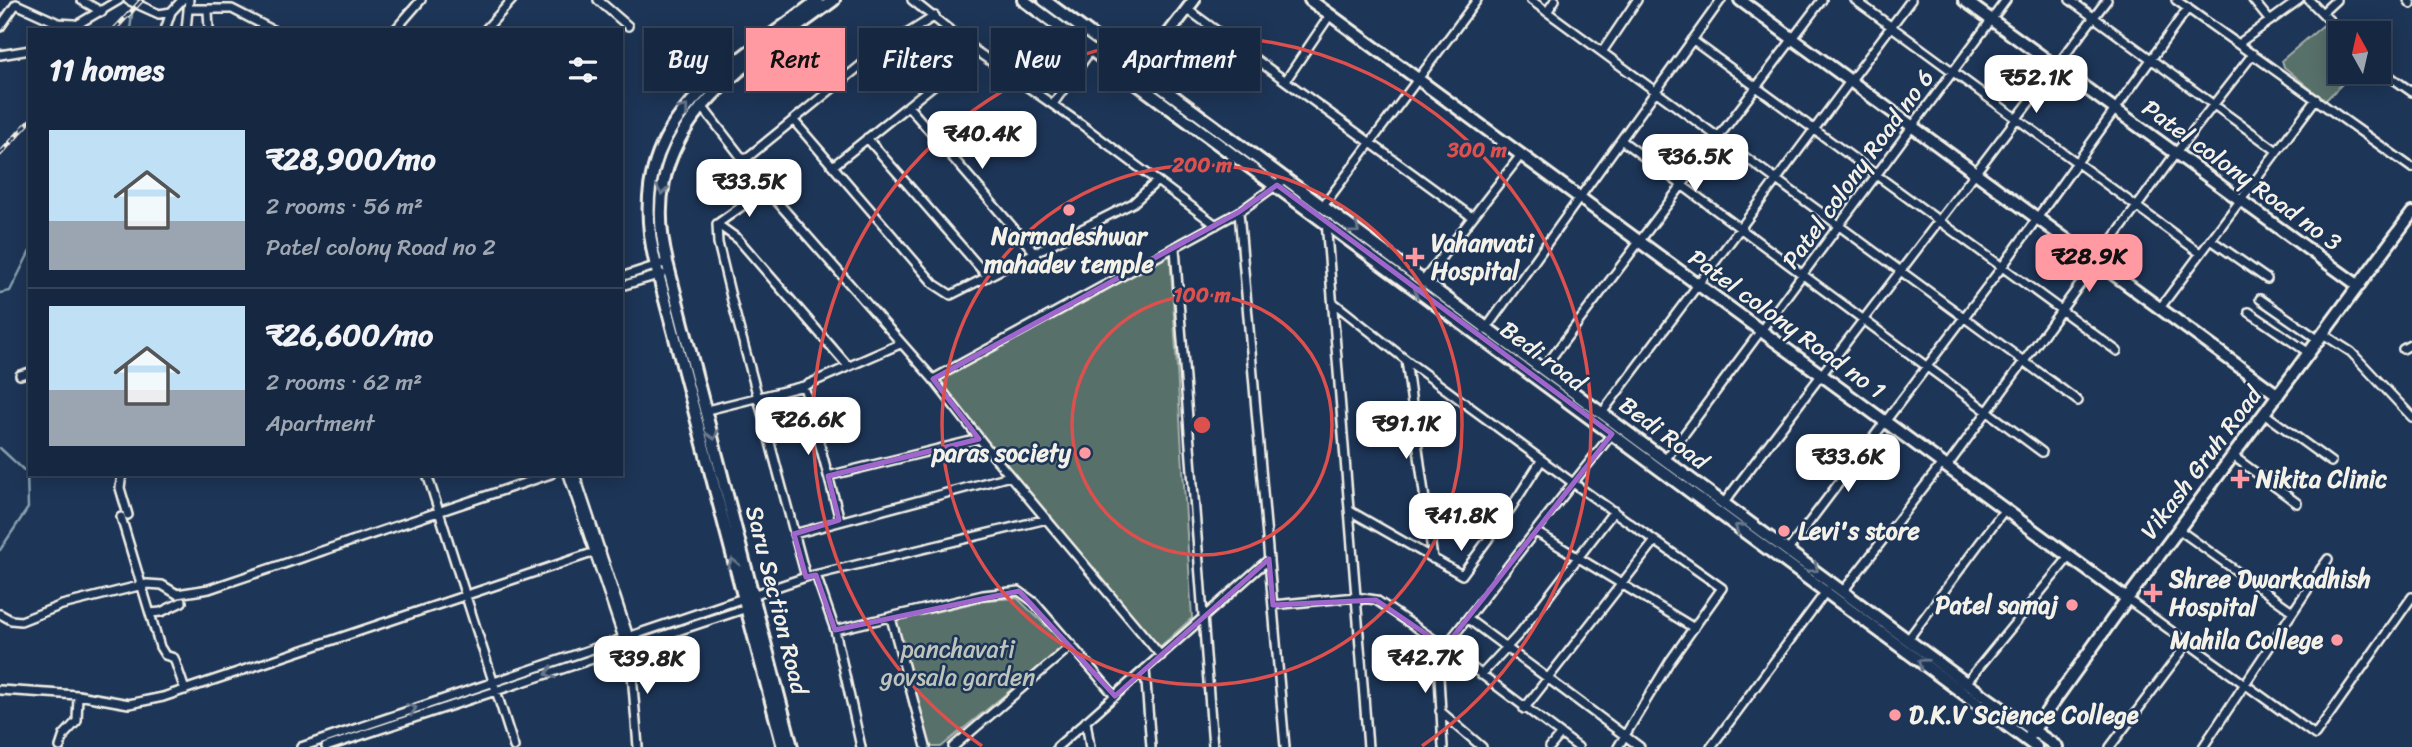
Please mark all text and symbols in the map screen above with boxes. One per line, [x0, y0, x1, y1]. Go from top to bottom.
north arrow [2328, 21, 2390, 84]
map controls [2328, 21, 2391, 84]
chip: Buy [644, 28, 732, 91]
chip: Rent [746, 28, 845, 91]
chip: Filters [859, 28, 977, 91]
chip: New [991, 28, 1085, 91]
chip: Apartment [1099, 28, 1260, 91]
text: 11 homes [49, 43, 164, 97]
icon: filters [564, 51, 602, 89]
pin: ₹52.1K [1979, 55, 2093, 115]
text: ₹52.1K [2000, 57, 2072, 98]
street label: Patel colony Road no 6 [1771, 60, 1945, 278]
street label: Patel colony Road no 3 [2133, 88, 2351, 262]
one-way arrow [675, 105, 688, 117]
pin: ₹40.4K [925, 111, 1039, 171]
text: ₹40.4K [943, 113, 1021, 154]
text: 300 m [1446, 131, 1508, 169]
text: ₹28,900/mo [266, 132, 436, 186]
pin: ₹36.5K [1638, 134, 1752, 194]
text: ₹36.5K [1658, 136, 1732, 177]
text: 200 m [1171, 146, 1233, 184]
icon: home [105, 158, 189, 242]
pin: ₹33.5K [692, 160, 806, 219]
text: ₹33.5K [712, 161, 786, 202]
one-way arrow [655, 184, 670, 196]
text: 2 rooms · 56 m² [266, 186, 423, 227]
marker: Narmadeshwar mahadev temple [1061, 202, 1077, 218]
place label: Narmadeshwar mahadev temple [983, 215, 1155, 285]
one-way arrow [1348, 221, 1360, 234]
place label: Vahanvati Hospital [1431, 222, 1535, 292]
text: Patel colony Road no 2 [266, 227, 496, 268]
pin: ₹28.9K [2032, 234, 2146, 294]
text: ₹28.9K [2051, 236, 2127, 277]
street label: Patel colony Road no 1 [1679, 238, 1895, 410]
marker: Vahanvati Hospital [1405, 247, 1425, 267]
text: 100 m [1173, 276, 1231, 314]
one-way arrow [1413, 287, 1426, 299]
text: ₹26,600/mo [266, 308, 433, 362]
street label: Bedi road [1491, 309, 1596, 403]
icon: home [105, 334, 189, 418]
text: 2 rooms · 62 m² [266, 362, 422, 403]
street label: Vikash Gruh Road [2129, 376, 2274, 549]
street label: Bedi Road [1610, 385, 1719, 482]
pin: ₹26.6K [751, 398, 865, 457]
text: ₹26.6K [771, 399, 845, 440]
pin: ₹91.1K [1349, 402, 1463, 461]
text: Apartment [266, 403, 375, 444]
text: ₹91.1K [1372, 403, 1440, 444]
centre of rings [1190, 413, 1214, 437]
one-way arrow [705, 428, 720, 440]
place label: paras society [930, 432, 1072, 474]
pin: ₹33.6K [1791, 434, 1905, 494]
text: ₹33.6K [1812, 436, 1884, 477]
marker: paras society [1077, 445, 1093, 461]
place label: Nikita Clinic [2255, 458, 2387, 500]
marker: Nikita Clinic [2230, 469, 2250, 489]
pin: ₹41.8K [1404, 494, 1518, 553]
text: ₹41.8K [1425, 495, 1497, 536]
street label: Saru Section Road [733, 501, 821, 700]
place label: Levi's store [1798, 510, 1921, 552]
marker: Levi's store [1776, 523, 1792, 539]
one-way arrow [1734, 524, 1747, 536]
one-way arrow [727, 557, 742, 569]
place label: Shree Dwarkadhish Hospital [2168, 558, 2371, 628]
one-way arrow [1806, 560, 1819, 573]
marker: Shree Dwarkadhish Hospital [2143, 583, 2163, 603]
place label: Patel samaj [1935, 584, 2059, 626]
marker: Patel samaj [2064, 597, 2080, 613]
place label: Mahila College [2169, 619, 2323, 661]
park label: panchavati govsala garden [879, 628, 1035, 698]
marker: Mahila College [2329, 632, 2345, 648]
pin: ₹39.8K [590, 636, 704, 696]
pin: ₹42.7K [1368, 636, 1482, 695]
text: ₹42.7K [1388, 637, 1462, 678]
text: ₹39.8K [610, 638, 684, 679]
one-way arrow [1917, 659, 1930, 671]
one-way arrow [545, 665, 557, 680]
place label: D.K.V Science College [1909, 694, 2139, 736]
one-way arrow [406, 703, 418, 717]
marker: D.K.V Science College [1887, 707, 1903, 723]

